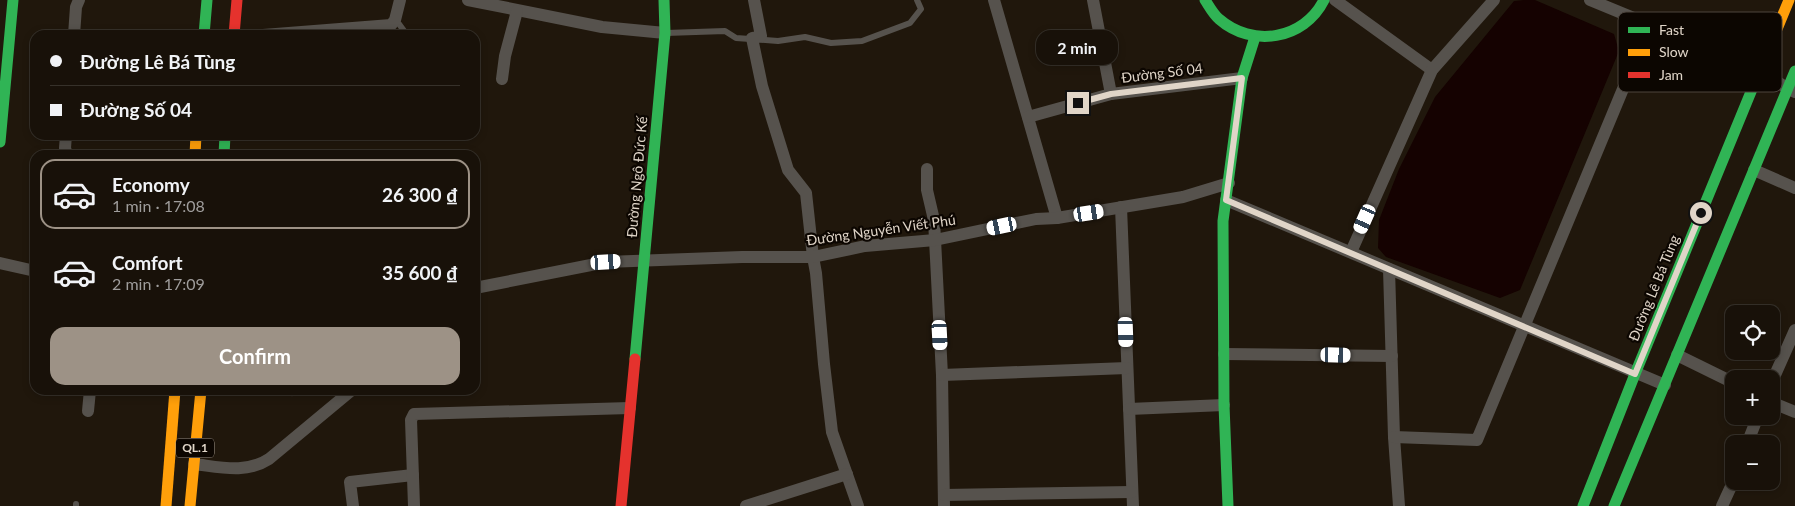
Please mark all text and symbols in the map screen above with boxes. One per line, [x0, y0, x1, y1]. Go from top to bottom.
legend [1618, 12, 1782, 92]
text: Fast [1659, 21, 1684, 38]
callout: 2 min [1037, 31, 1119, 66]
text: 2 min [1057, 38, 1097, 57]
text: Slow [1659, 43, 1689, 60]
text: Đường Lê Bá Tùng [80, 50, 235, 73]
street label: Đường Số 04 [1120, 59, 1204, 86]
text: Jam [1659, 66, 1683, 83]
route end [1067, 92, 1089, 114]
text: Đường Số 04 [80, 98, 192, 121]
street label: Đường Ngô Đức Kế [623, 114, 650, 238]
icon: car [52, 172, 97, 217]
text: Economy [112, 173, 190, 196]
text: 26 300 ₫ [382, 183, 458, 206]
text: 1 min · 17:08 [112, 196, 205, 215]
car [1352, 202, 1377, 236]
route start [1690, 202, 1712, 224]
car [1073, 203, 1104, 223]
street label: Đường Nguyễn Viết Phú [805, 211, 957, 248]
car [985, 216, 1018, 236]
street label: Đường Lê Bá Tùng [1624, 232, 1683, 343]
icon: car [52, 250, 97, 295]
text: Comfort [112, 251, 183, 274]
car [590, 254, 621, 270]
text: 35 600 ₫ [382, 261, 458, 284]
text: 2 min · 17:09 [112, 274, 205, 293]
map controls [1725, 305, 1780, 490]
button: locate [1725, 305, 1780, 360]
car [1117, 317, 1134, 347]
car [931, 320, 948, 350]
button: Confirm [50, 327, 460, 385]
car [1320, 347, 1351, 363]
button: + [1725, 370, 1780, 425]
button: − [1725, 435, 1780, 490]
road number: QL.1 [176, 438, 214, 458]

